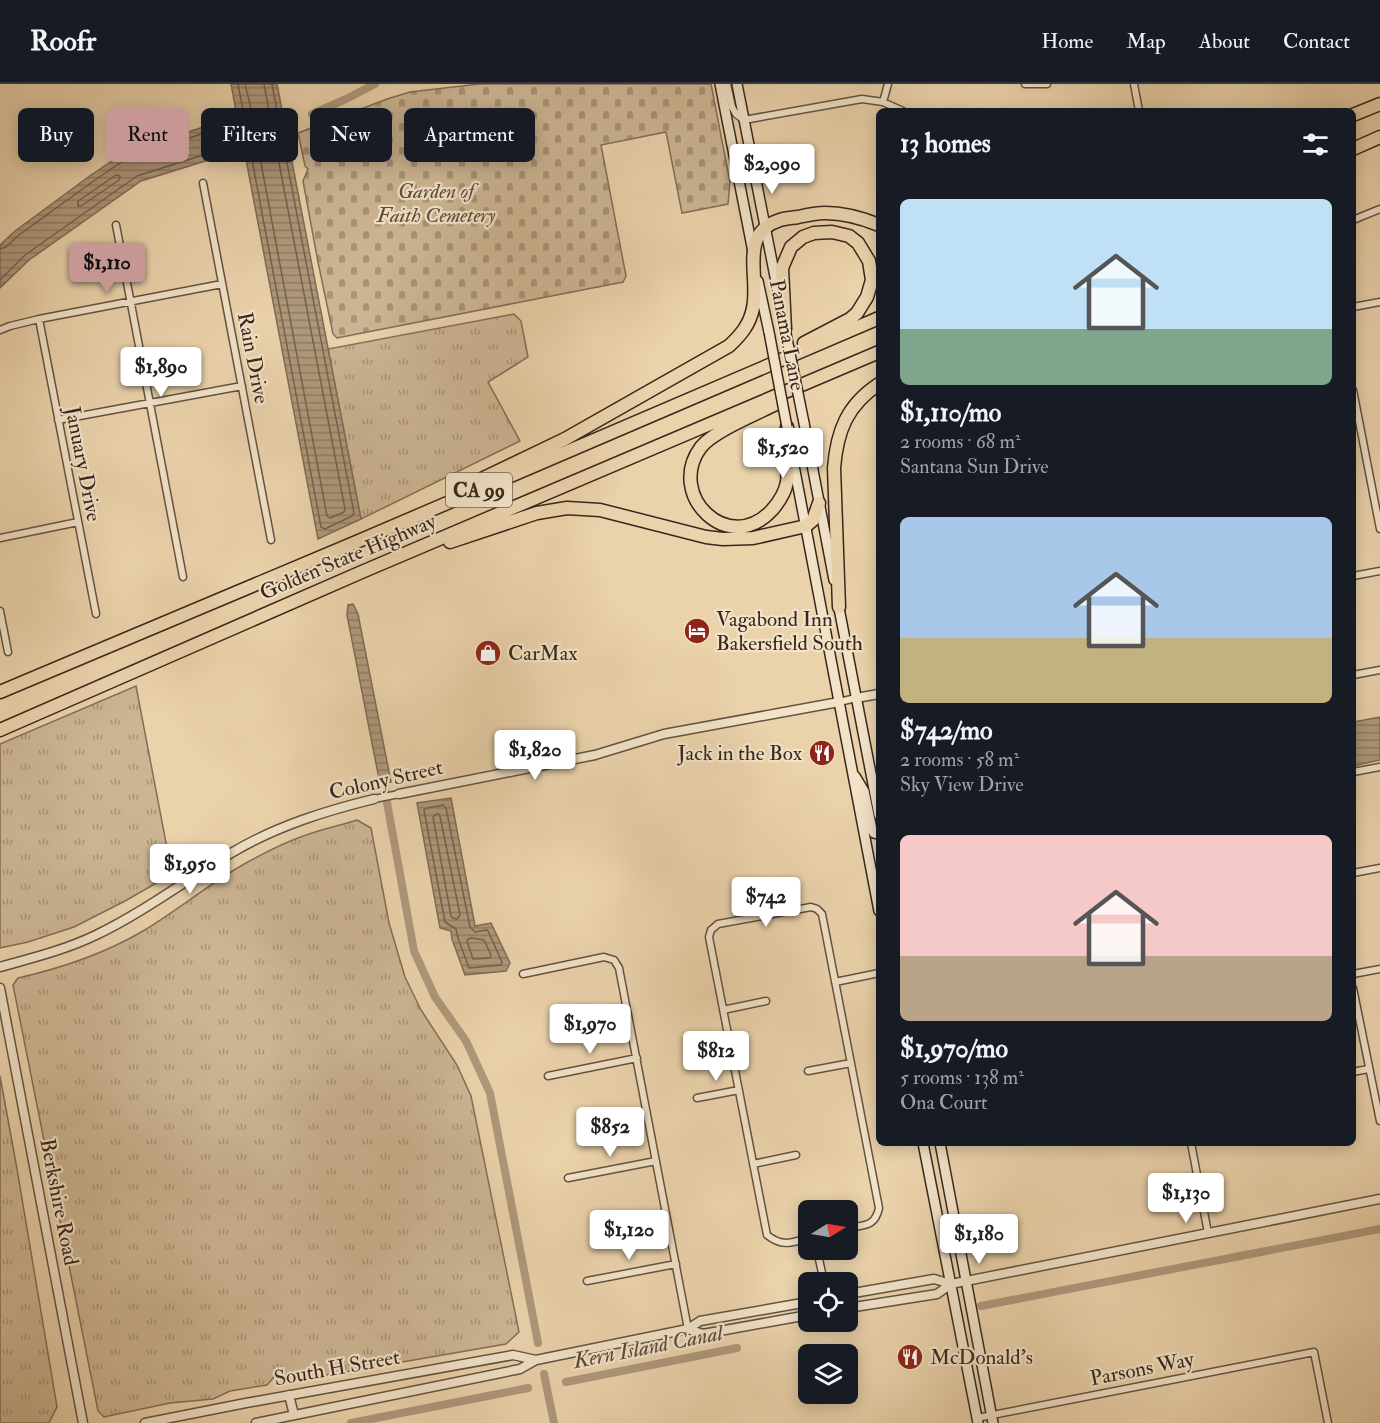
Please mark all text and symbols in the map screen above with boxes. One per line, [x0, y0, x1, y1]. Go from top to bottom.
text: Roofr [30, 24, 96, 59]
text: Home [1041, 28, 1093, 55]
text: Map [1126, 28, 1166, 55]
text: About [1199, 28, 1250, 55]
text: Contact [1283, 28, 1350, 55]
chip: Buy [18, 108, 94, 162]
chip: Rent [106, 108, 189, 162]
chip: Filters [201, 108, 298, 162]
chip: New [310, 108, 392, 162]
chip: Apartment [404, 108, 535, 162]
text: 13 homes [900, 128, 991, 160]
icon: filters [1299, 128, 1332, 161]
pin: $2,090 [723, 144, 821, 195]
text: $2,090 [744, 151, 800, 176]
park label: Garden of Faith Cemetery [376, 178, 496, 229]
icon: home [1062, 238, 1170, 346]
pin: $1,110 [58, 243, 156, 294]
text: $1,110 [83, 250, 131, 275]
street label: Panama Lane [763, 277, 811, 393]
street label: Rain Drive [231, 310, 275, 406]
pin: $1,890 [112, 347, 210, 398]
text: $1,890 [134, 354, 188, 379]
text: $1,110/mo [900, 397, 1001, 429]
street label: January Drive [58, 403, 107, 524]
pin: $1,520 [734, 428, 832, 479]
text: 2 rooms · 68 m² [900, 429, 1021, 454]
text: $1,520 [757, 435, 809, 460]
text: Santana Sun Drive [900, 454, 1049, 479]
road number: CA 99 [446, 473, 512, 507]
street label: Golden State Highway [256, 507, 441, 606]
icon: home [1062, 556, 1170, 664]
place label: Vagabond Inn Bakersfield South [716, 606, 863, 657]
hotel icon: Vagabond Inn Bakersfield South [682, 616, 712, 646]
shop icon: CarMax [473, 638, 503, 668]
place label: CarMax [508, 640, 578, 667]
text: $742/mo [900, 715, 993, 747]
pin: $1,820 [486, 730, 584, 781]
text: $1,820 [509, 737, 562, 762]
restaurant icon: Jack in the Box [807, 738, 837, 768]
place label: Jack in the Box [677, 740, 803, 767]
text: 2 rooms · 58 m² [900, 747, 1019, 772]
street label: Colony Street [327, 754, 446, 806]
text: Sky View Drive [900, 772, 1024, 797]
pin: $1,950 [141, 844, 239, 895]
text: $1,950 [164, 851, 216, 876]
icon: home [1062, 874, 1170, 982]
pin: $742 [730, 877, 802, 928]
text: $742 [746, 884, 786, 909]
pin: $1,970 [541, 1004, 639, 1055]
text: $1,970 [564, 1011, 616, 1036]
pin: $812 [680, 1031, 752, 1082]
text: $1,970/mo [900, 1033, 1008, 1065]
text: $812 [697, 1038, 735, 1063]
text: 5 rooms · 138 m² [900, 1065, 1024, 1090]
text: Ona Court [900, 1090, 988, 1115]
pin: $852 [574, 1107, 646, 1158]
text: $852 [590, 1114, 630, 1139]
street label: Berkshire Road [33, 1136, 85, 1268]
pin: $1,130 [1137, 1173, 1235, 1224]
text: $1,130 [1162, 1180, 1210, 1205]
north arrow [798, 1200, 858, 1260]
map controls [798, 1200, 858, 1404]
pin: $1,120 [580, 1210, 678, 1261]
pin: $1,180 [930, 1214, 1028, 1265]
text: $1,120 [604, 1217, 654, 1242]
text: $1,180 [954, 1221, 1004, 1246]
button: locate [798, 1272, 858, 1332]
water label: Kern Island Canal [570, 1318, 727, 1375]
restaurant icon: McDonald's [895, 1342, 925, 1372]
street label: South H Street [272, 1344, 402, 1392]
button: layers [798, 1344, 858, 1404]
place label: McDonald's [930, 1344, 1033, 1371]
street label: Parsons Way [1088, 1346, 1197, 1392]

